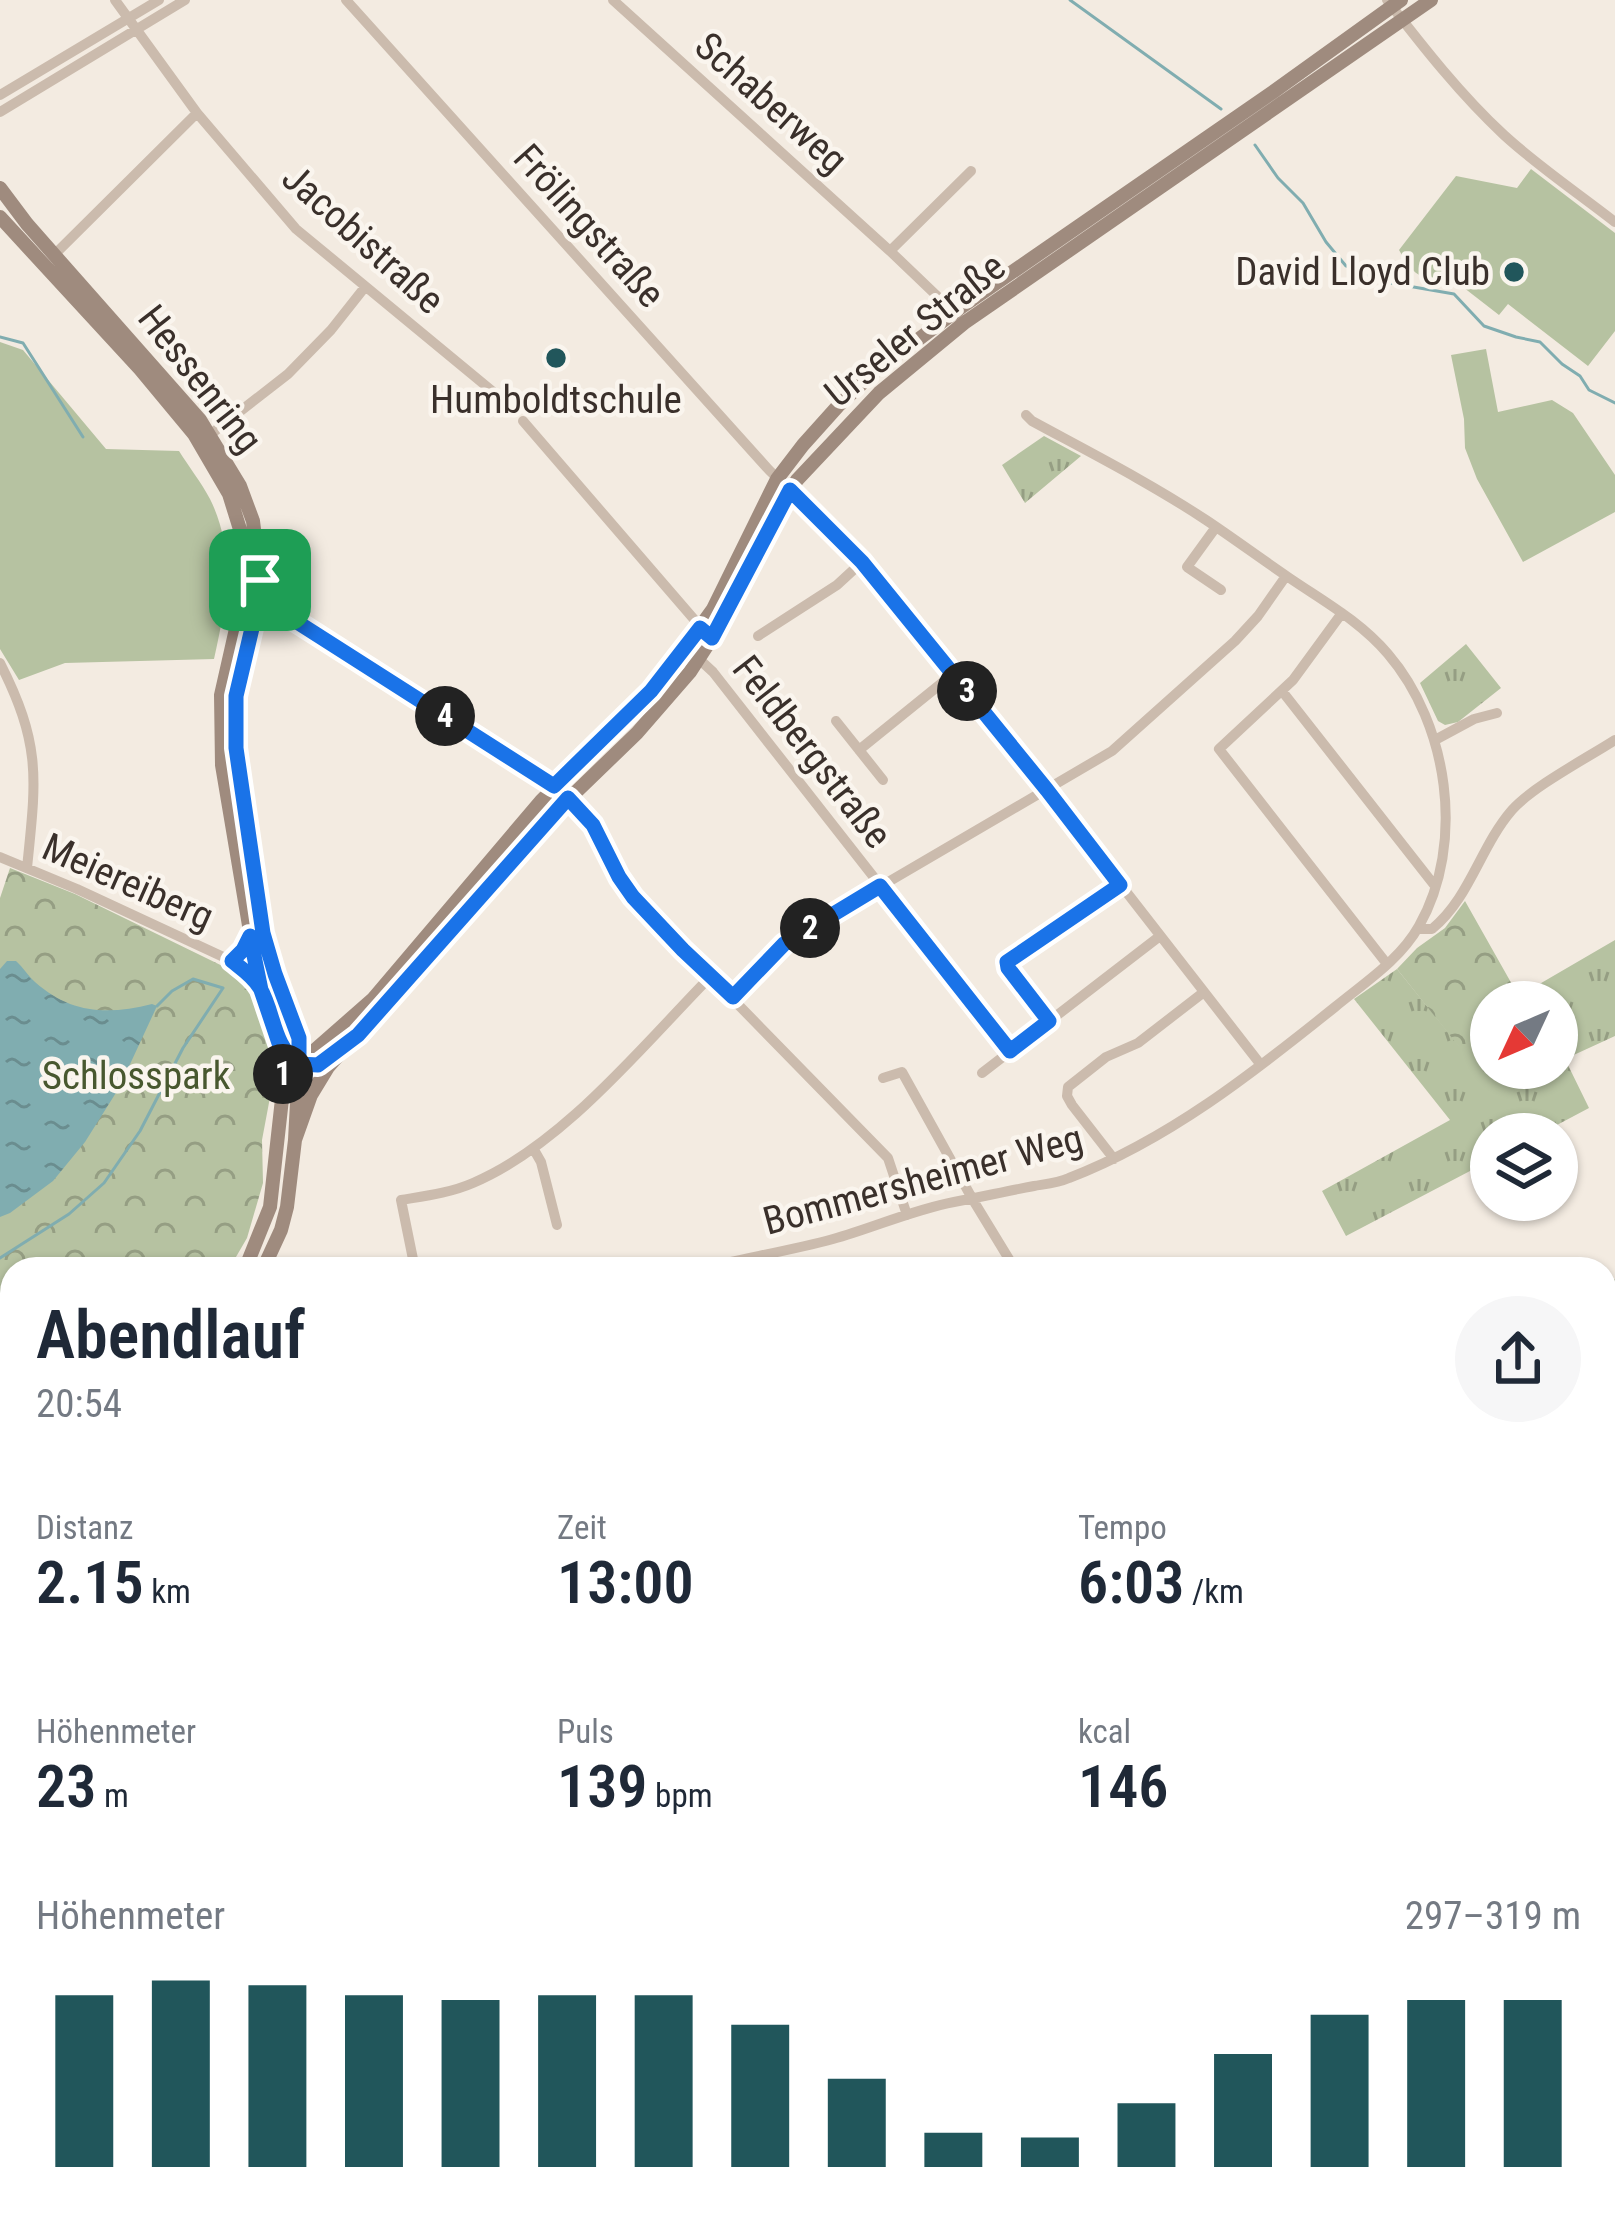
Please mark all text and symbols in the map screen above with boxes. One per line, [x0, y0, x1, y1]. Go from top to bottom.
street label: Schaberweg [686, 23, 856, 183]
street label: Frölingstraße [504, 135, 674, 317]
street label: Jacobistraße [273, 155, 453, 323]
street label: Urseler Straße [816, 243, 1014, 417]
place label: David Lloyd Club [1235, 249, 1490, 295]
marker: David Lloyd Club [1501, 259, 1527, 285]
street label: Hessenring [128, 296, 272, 462]
marker: Humboldtschule [543, 345, 569, 371]
place label: Humboldtschule [430, 377, 682, 423]
pin [209, 529, 311, 631]
icon: arrive [227, 547, 293, 613]
street label: Feldbergstraße [723, 647, 901, 857]
pin: 3 [937, 661, 997, 721]
text: 3 [959, 671, 975, 710]
pin: 4 [415, 686, 475, 746]
text: 4 [437, 696, 453, 735]
street label: Meiereiberg [36, 824, 220, 940]
pin: 2 [780, 898, 840, 958]
text: 2 [802, 908, 818, 947]
north arrow [1470, 981, 1578, 1089]
map controls [1470, 981, 1578, 1221]
pin: 1 [253, 1044, 313, 1104]
park label: Schlosspark [42, 1053, 231, 1099]
text: 1 [275, 1054, 291, 1093]
button: layers [1470, 1113, 1578, 1221]
street label: Bommersheimer Weg [758, 1115, 1088, 1245]
button: share [1455, 1296, 1581, 1422]
text: Abendlauf [36, 1297, 306, 1374]
text: 20:54 [36, 1381, 122, 1427]
text: Distanz [36, 1508, 134, 1547]
text: Zeit [557, 1508, 607, 1547]
text: Tempo [1078, 1508, 1167, 1547]
text: 2.15 [36, 1547, 144, 1618]
text: 13:00 [557, 1547, 694, 1618]
text: 6:03 [1078, 1547, 1184, 1618]
text: km [144, 1572, 191, 1611]
text: /km [1184, 1572, 1244, 1611]
text: Höhenmeter [36, 1712, 196, 1751]
text: Puls [557, 1712, 614, 1751]
text: kcal [1078, 1712, 1131, 1751]
text: 23 [36, 1751, 96, 1822]
text: 139 [557, 1751, 648, 1822]
text: 146 [1078, 1751, 1169, 1822]
text: m [96, 1776, 129, 1815]
text: bpm [648, 1776, 713, 1815]
text: Höhenmeter [36, 1893, 225, 1939]
text: 297–319 m [1405, 1893, 1581, 1939]

